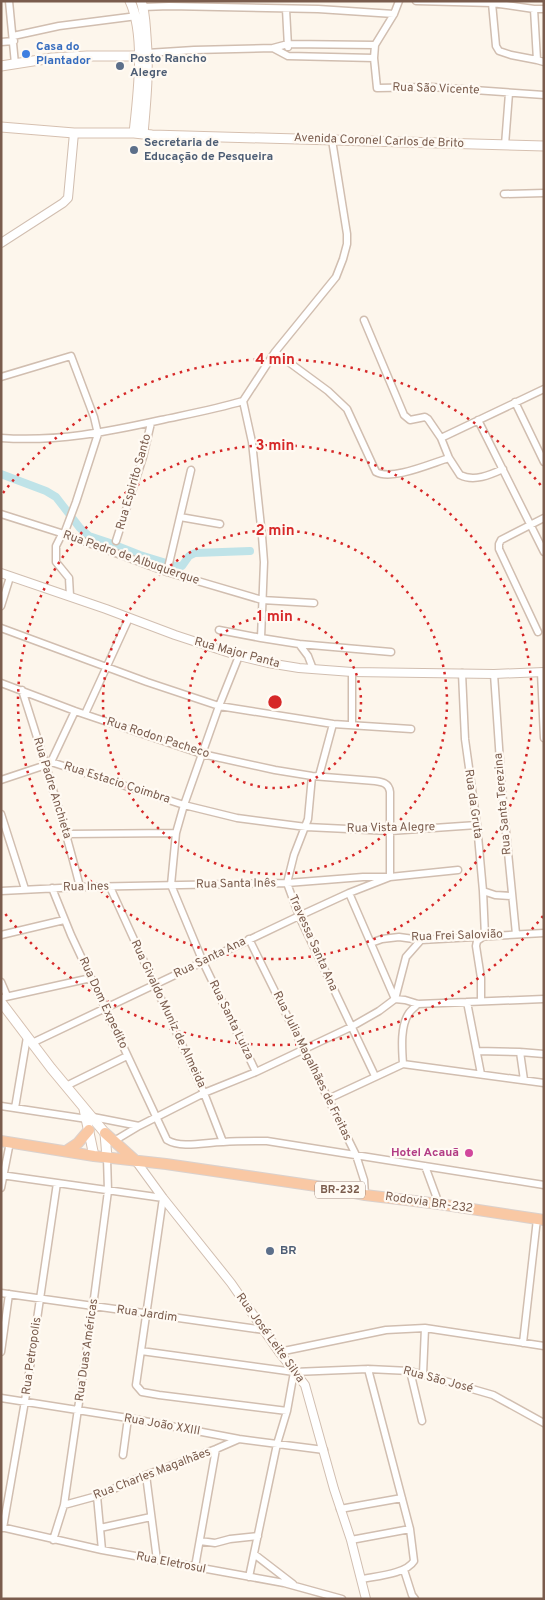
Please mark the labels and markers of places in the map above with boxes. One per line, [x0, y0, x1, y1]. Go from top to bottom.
place label: Casa do Plantador [36, 39, 91, 69]
marker: Casa do Plantador [20, 48, 32, 60]
place label: Posto Rancho Alegre [130, 51, 207, 81]
marker: Posto Rancho Alegre [114, 60, 126, 72]
place label: Secretaria de Educação de Pesqueira [144, 135, 273, 165]
marker: Secretaria de Educação de Pesqueira [128, 144, 140, 156]
centre of rings [266, 693, 284, 711]
place label: Hotel Acauã [391, 1145, 459, 1161]
marker: Hotel Acauã [463, 1147, 475, 1159]
place label: BR [280, 1243, 297, 1259]
marker: BR [264, 1245, 276, 1257]

